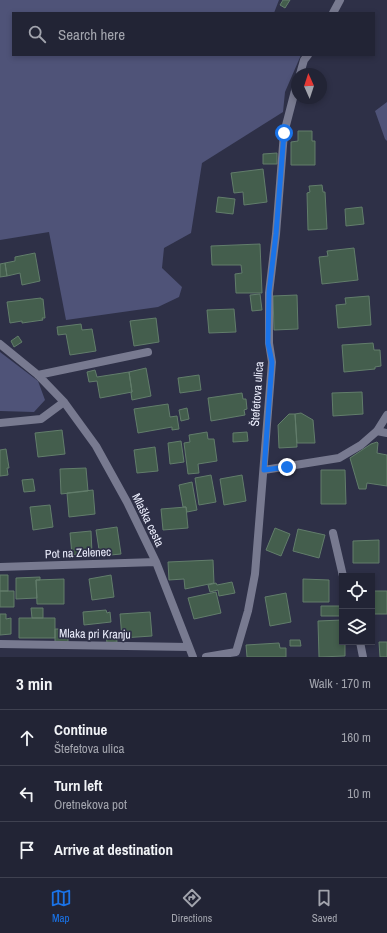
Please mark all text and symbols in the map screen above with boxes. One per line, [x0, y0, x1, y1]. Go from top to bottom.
search box [12, 12, 375, 56]
icon: search [26, 23, 48, 45]
text: Search here [58, 24, 125, 45]
north arrow [291, 68, 327, 104]
route start [275, 124, 293, 142]
street label: Štefetova ulica [247, 360, 267, 427]
route end [278, 458, 296, 476]
street label: Mlaška cesta [128, 491, 168, 550]
street label: Pot na Zelenec [45, 544, 111, 562]
map controls [339, 573, 375, 645]
button: locate [339, 573, 375, 609]
button: layers [339, 609, 375, 645]
street label: Mlaka pri Kranju [59, 625, 131, 643]
text: 3 min [16, 672, 52, 695]
text: Walk · 170 m [309, 675, 371, 692]
text: Continue [54, 719, 107, 740]
icon: ahead [16, 727, 38, 749]
text: 160 m [341, 729, 371, 746]
text: Štefetova ulica [54, 740, 125, 757]
text: Turn left [54, 775, 102, 796]
icon: left [16, 783, 38, 805]
text: 10 m [347, 785, 371, 802]
text: Oretnekova pot [54, 796, 127, 813]
icon: arrive [16, 839, 38, 861]
text: Arrive at destination [54, 839, 173, 860]
tab: Map [50, 887, 72, 925]
tab: Directions [171, 887, 212, 925]
tab: Saved [312, 887, 337, 925]

